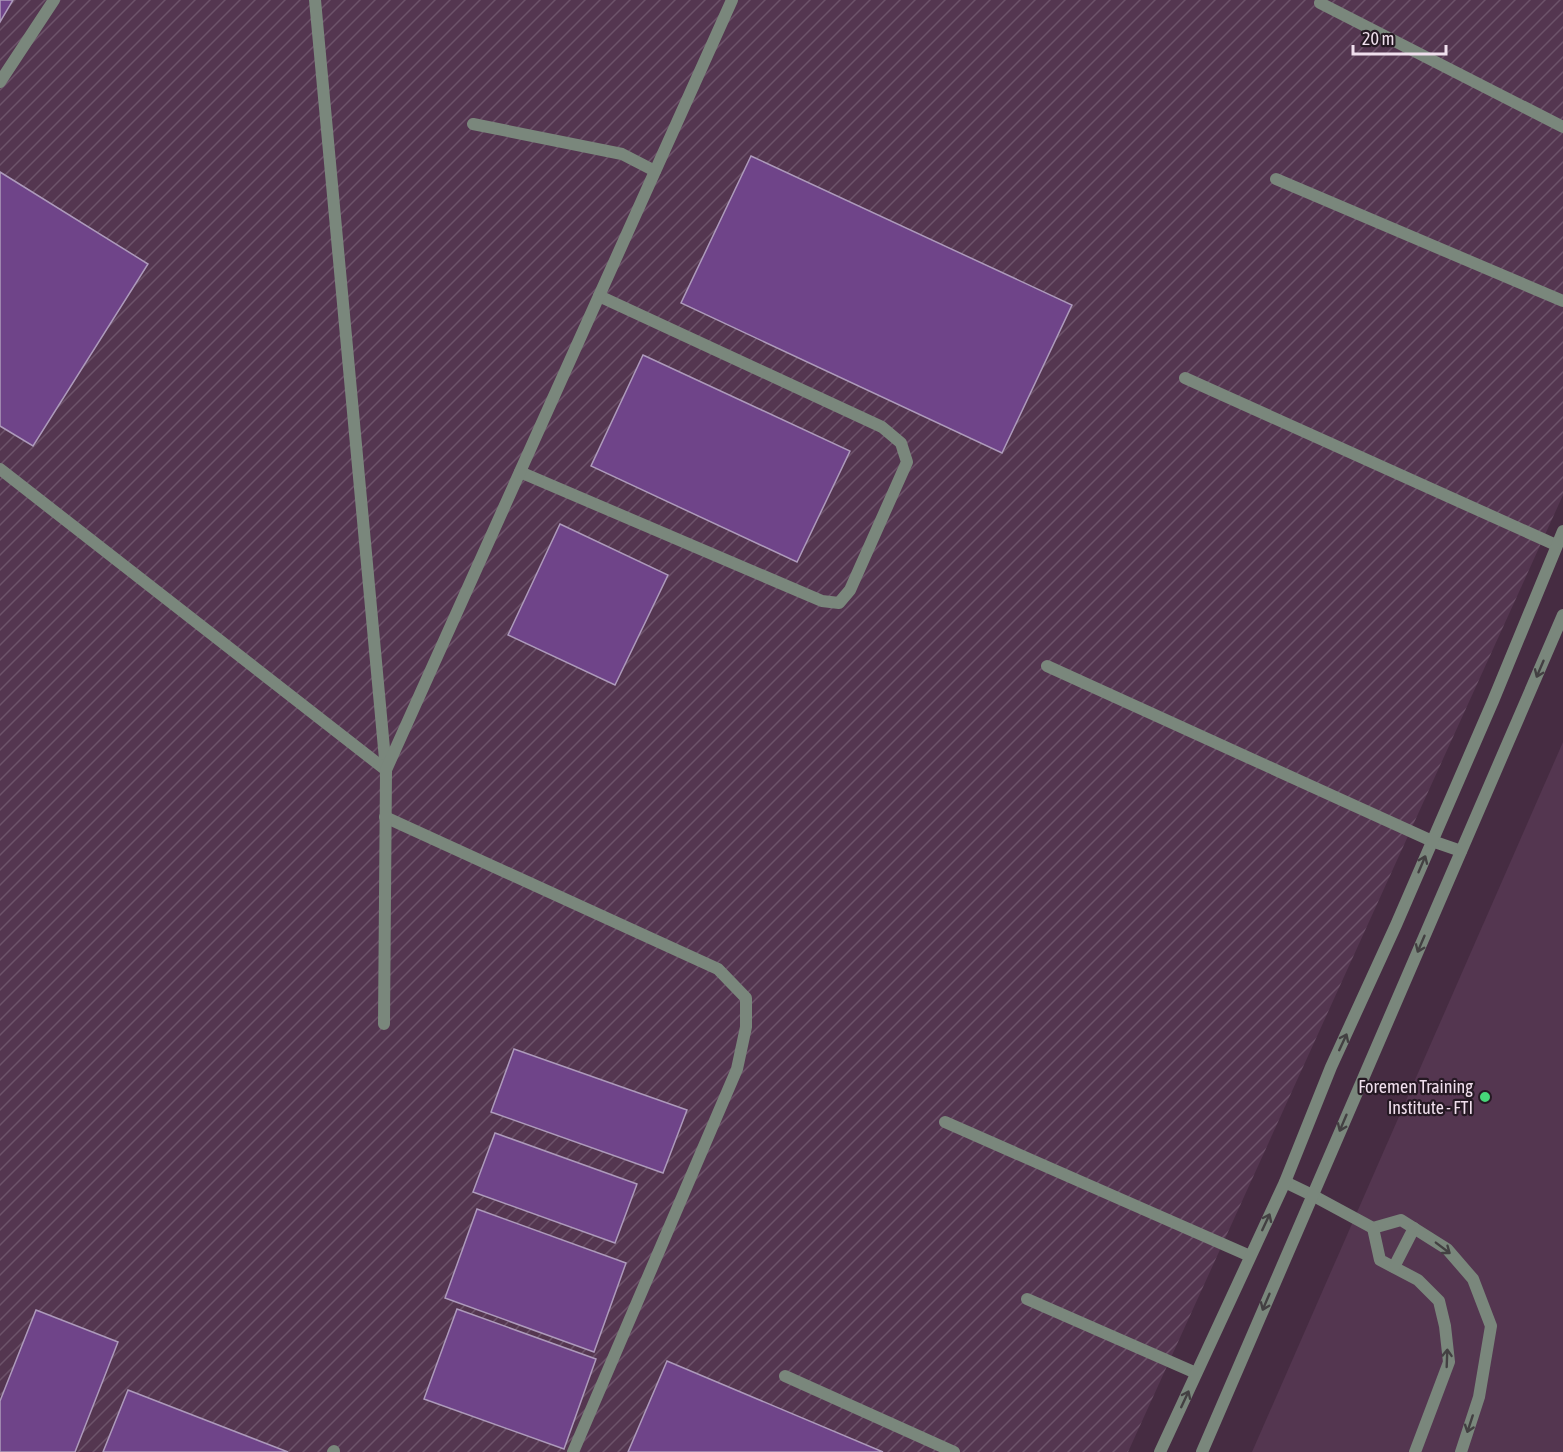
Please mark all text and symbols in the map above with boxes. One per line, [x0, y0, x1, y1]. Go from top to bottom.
scale bar [1353, 18, 1446, 56]
text: 20 m [1362, 28, 1394, 49]
one-way arrow [1534, 659, 1545, 677]
one-way arrow [1417, 856, 1428, 874]
one-way arrow [1415, 935, 1426, 953]
one-way arrow [1337, 1034, 1349, 1052]
place label: Foremen Training Institute - FTI [1358, 1076, 1473, 1118]
marker: Foremen Training Institute - FTI [1478, 1090, 1492, 1104]
one-way arrow [1337, 1114, 1349, 1132]
one-way arrow [1261, 1213, 1273, 1231]
one-way arrow [1434, 1241, 1450, 1254]
one-way arrow [1260, 1293, 1271, 1311]
one-way arrow [1442, 1348, 1453, 1368]
one-way arrow [1179, 1390, 1191, 1408]
one-way arrow [1464, 1414, 1475, 1433]

